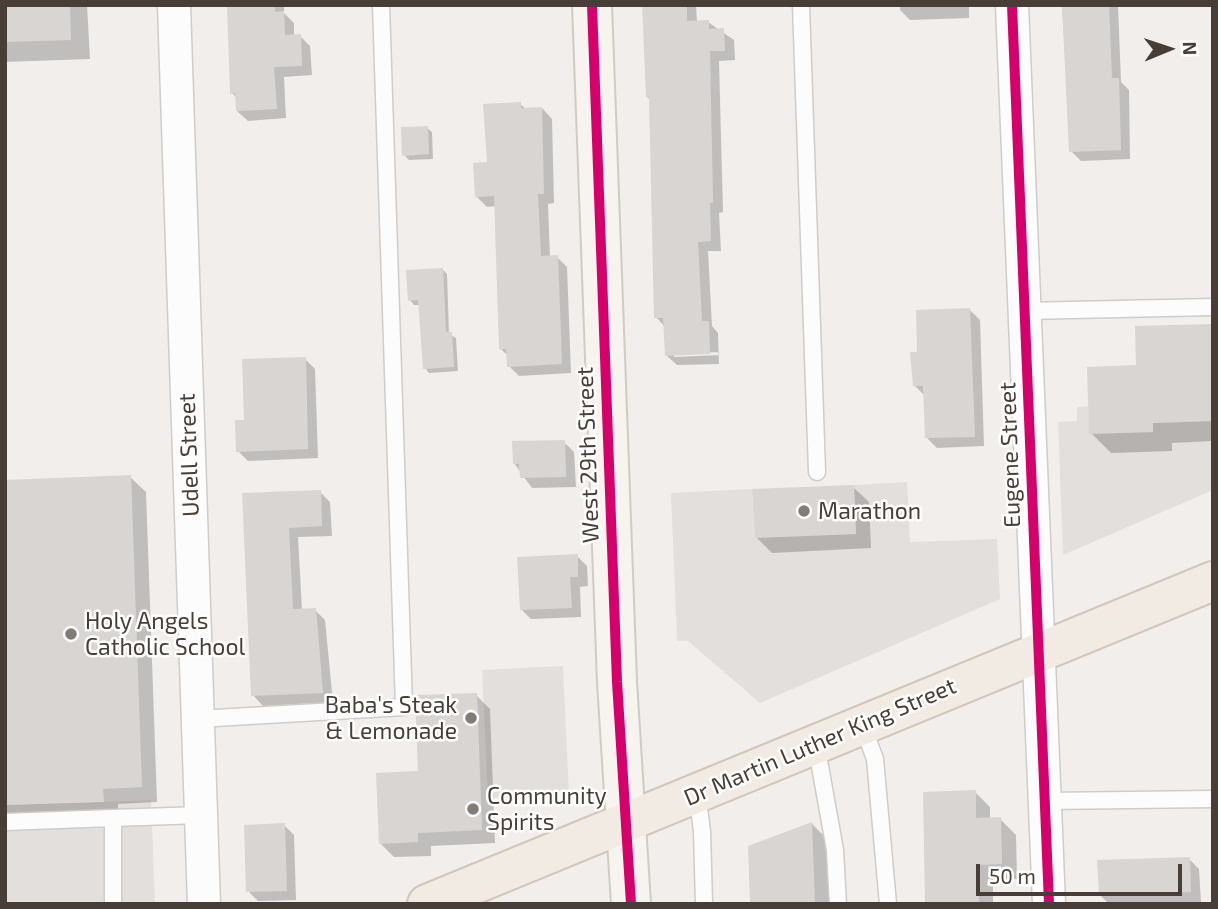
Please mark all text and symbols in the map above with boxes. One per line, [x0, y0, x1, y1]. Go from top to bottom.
north arrow [1134, 14, 1204, 84]
text: N [1179, 41, 1202, 56]
street label: West 29th Street [571, 366, 605, 544]
street label: Eugene Street [994, 382, 1026, 528]
street label: Udell Street [173, 393, 205, 517]
place label: Marathon [818, 497, 921, 525]
marker: Marathon [796, 503, 812, 519]
place label: Holy Angels Catholic School [85, 607, 245, 661]
marker: Holy Angels Catholic School [63, 626, 79, 642]
street label: Dr Martin Luther King Street [680, 672, 960, 812]
place label: Baba's Steak & Lemonade [325, 691, 457, 745]
marker: Baba's Steak & Lemonade [463, 710, 479, 726]
place label: Community Spirits [487, 782, 607, 836]
marker: Community Spirits [465, 801, 481, 817]
scale bar [980, 850, 1186, 894]
text: 50 m [989, 863, 1036, 888]

